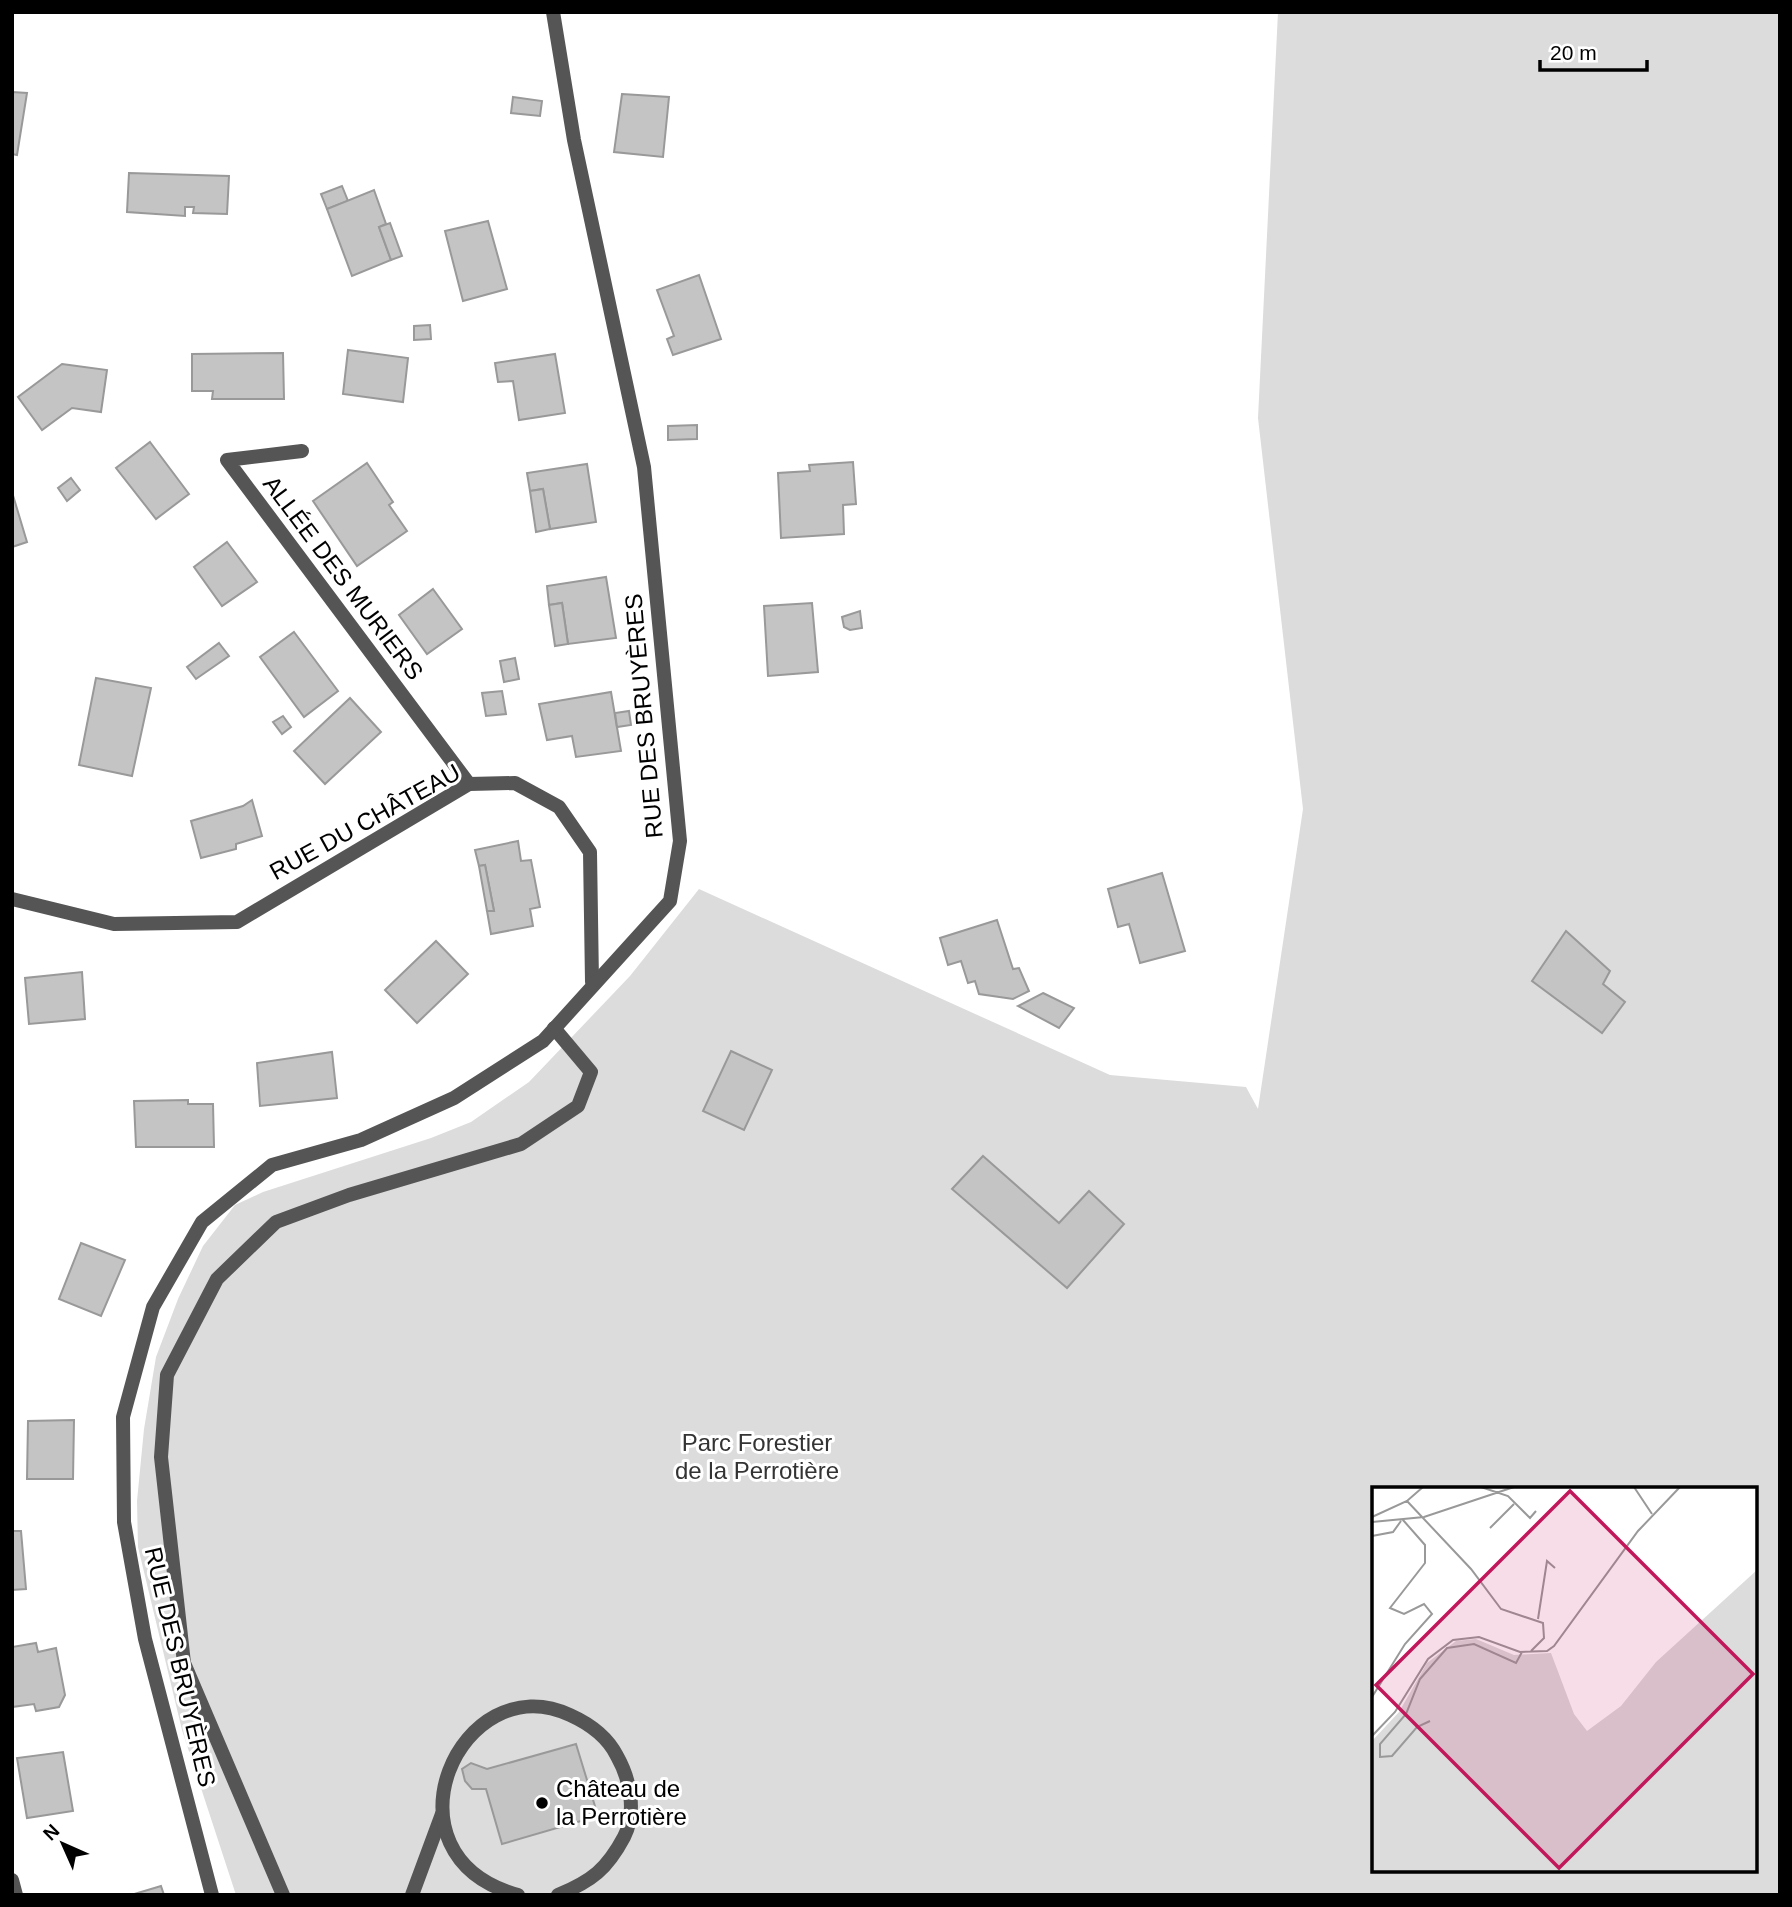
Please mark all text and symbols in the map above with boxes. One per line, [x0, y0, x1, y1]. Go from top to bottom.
scale bar [1540, 28, 1647, 72]
text: 20 m [1550, 41, 1597, 64]
street label: ALLÉE DES MURIERS [258, 471, 429, 685]
street label: RUE DES BRUYÈRES [619, 593, 668, 839]
street label: RUE DU CHÂTEAU [265, 758, 465, 885]
park label: Parc Forestier de la Perrotière [675, 1429, 839, 1484]
inset map [1372, 1487, 1757, 1872]
street label: RUE DES BRUYÈRES [140, 1544, 221, 1789]
place label: Château de la Perrotière [556, 1775, 687, 1830]
marker: Château de la Perrotière [534, 1795, 550, 1811]
north arrow [28, 1809, 98, 1879]
text: N [39, 1820, 64, 1845]

